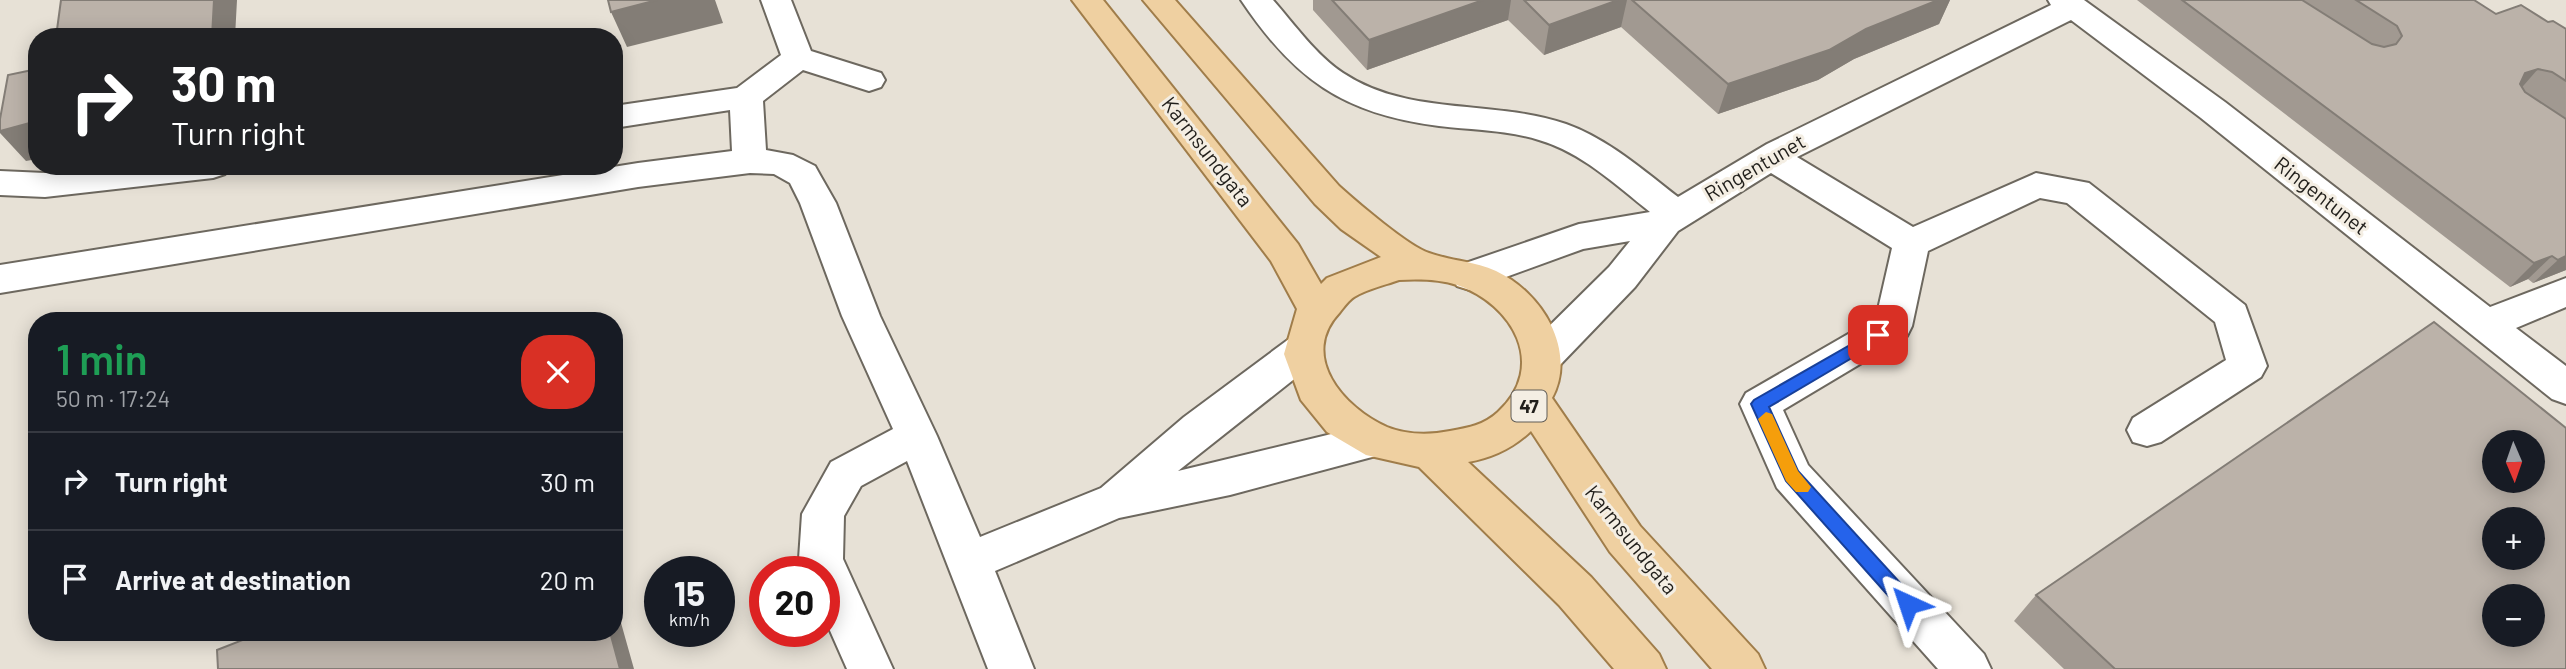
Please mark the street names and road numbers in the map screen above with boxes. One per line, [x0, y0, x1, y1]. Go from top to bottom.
street label: Karmsundgata [1157, 91, 1259, 211]
street label: Ringentunet [1699, 128, 1809, 206]
street label: Ringentunet [2270, 150, 2374, 239]
road number: 47 [1512, 390, 1546, 422]
street label: Karmsundgata [1581, 480, 1684, 599]

